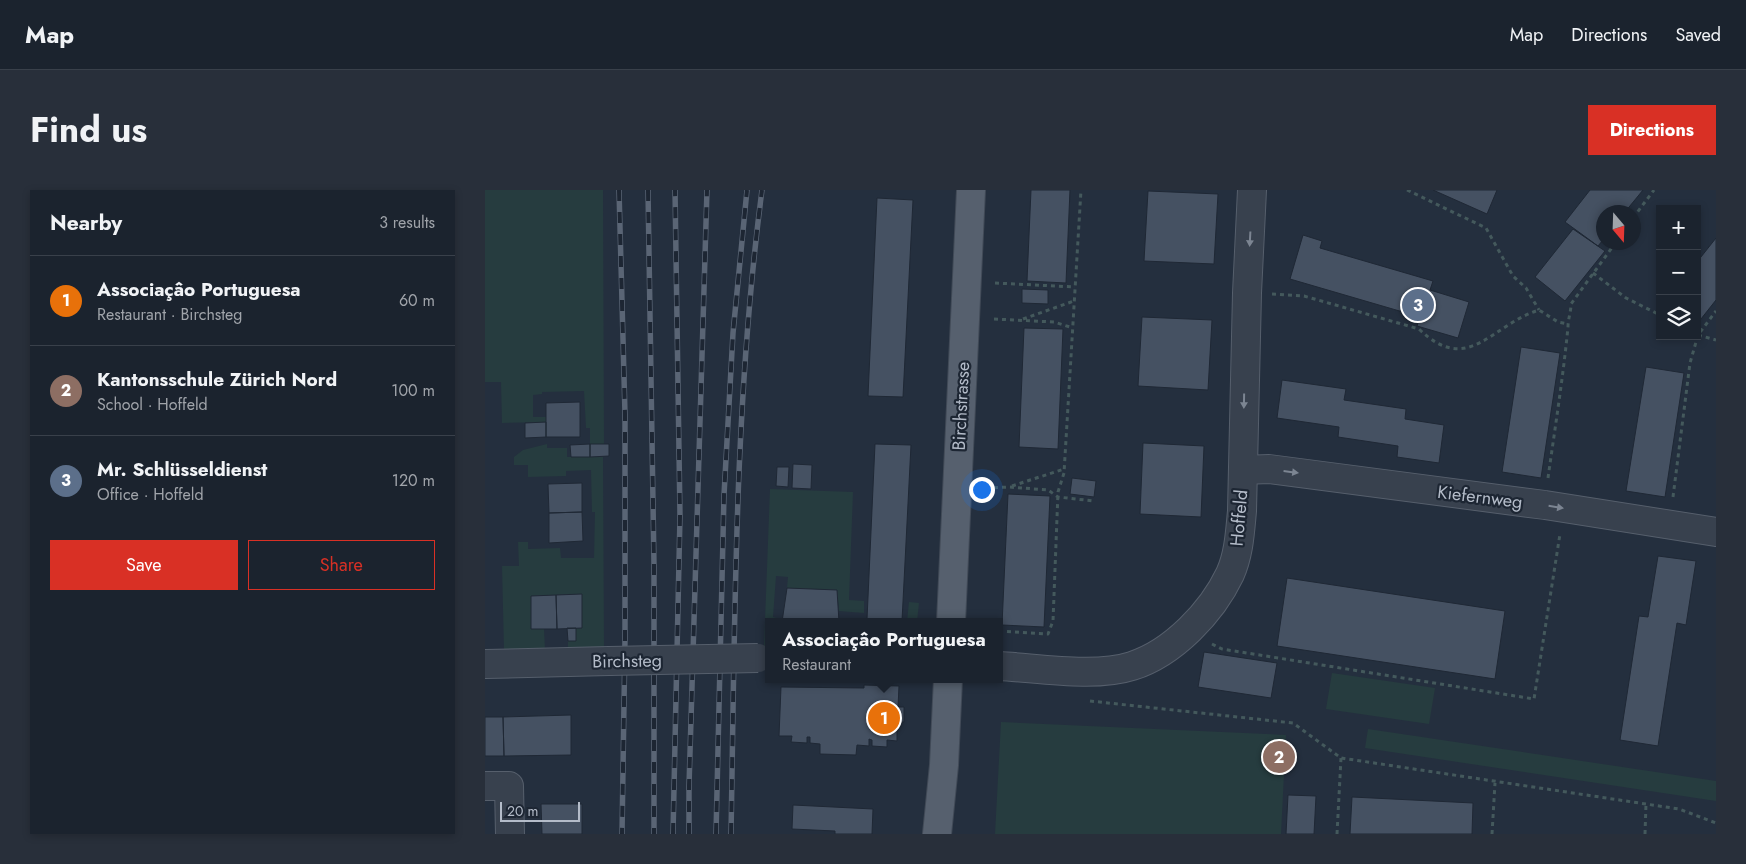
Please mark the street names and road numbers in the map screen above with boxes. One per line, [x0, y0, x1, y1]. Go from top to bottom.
street label: Birchstrasse [946, 361, 976, 451]
street label: Kiefernweg [1436, 479, 1524, 515]
street label: Hoffeld [1224, 489, 1254, 547]
street label: Birchsteg [592, 647, 662, 675]

